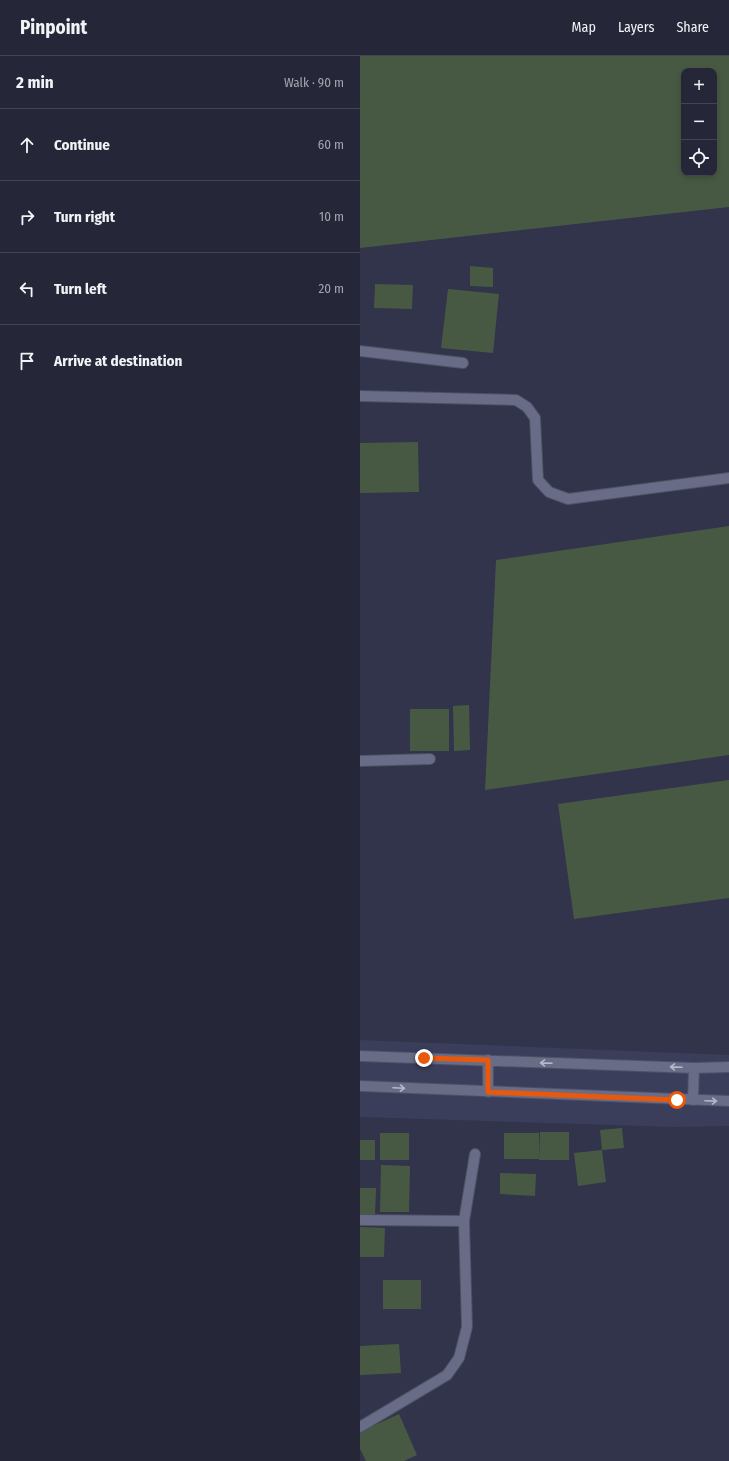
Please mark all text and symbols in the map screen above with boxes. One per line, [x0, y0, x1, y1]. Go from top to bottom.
text: Pinpoint [20, 16, 87, 39]
text: Map [572, 19, 596, 36]
text: Layers [618, 19, 654, 36]
text: Share [676, 19, 709, 36]
map controls [681, 68, 717, 176]
button: + [681, 68, 717, 104]
text: 2 min [16, 72, 54, 93]
text: Walk · 90 m [284, 75, 344, 90]
button: − [681, 104, 717, 140]
icon: ahead [16, 134, 38, 156]
text: Continue [54, 136, 110, 154]
text: 60 m [318, 137, 344, 152]
button: locate [681, 140, 717, 176]
icon: right [16, 206, 38, 228]
text: Turn right [54, 208, 115, 226]
text: 10 m [319, 209, 344, 224]
icon: left [16, 278, 38, 300]
text: Turn left [54, 280, 107, 298]
text: 20 m [318, 281, 344, 296]
icon: arrive [16, 350, 38, 372]
text: Arrive at destination [54, 352, 182, 370]
route end [415, 1049, 433, 1067]
one-way arrow [540, 1059, 553, 1066]
one-way arrow [670, 1064, 683, 1071]
one-way arrow [392, 1084, 405, 1092]
route start [668, 1091, 686, 1109]
one-way arrow [704, 1097, 717, 1104]

